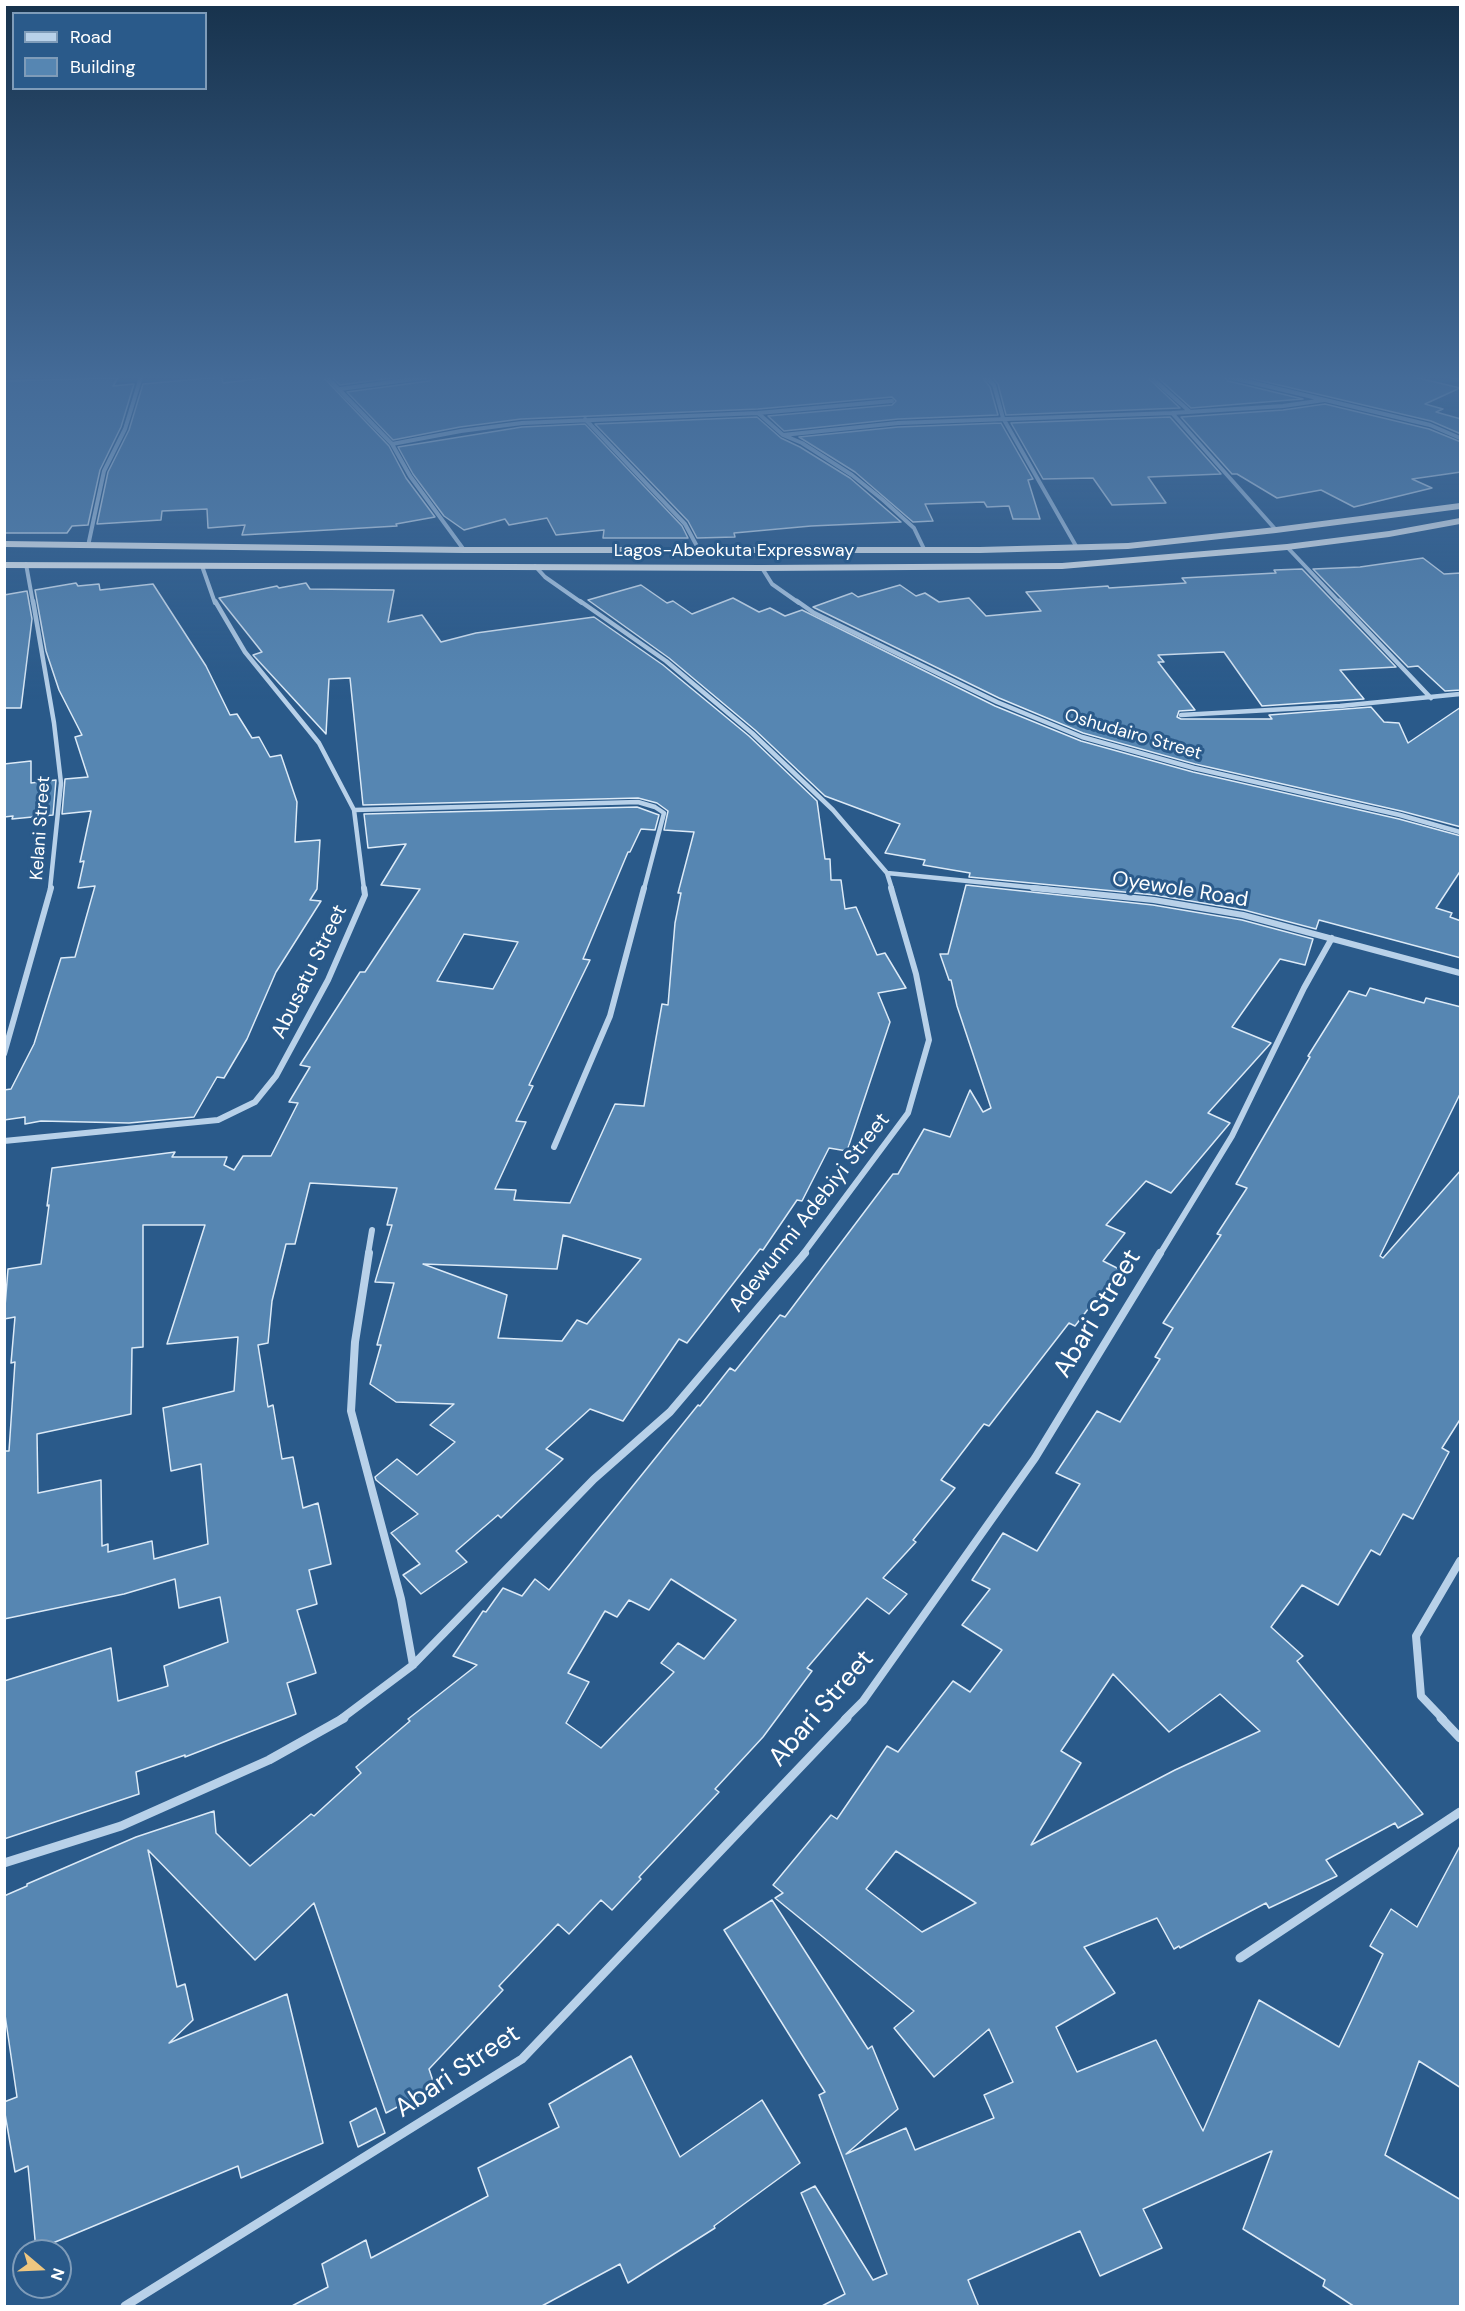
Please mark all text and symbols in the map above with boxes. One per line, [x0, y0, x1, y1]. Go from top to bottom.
legend [12, 12, 207, 90]
text: Road [70, 25, 112, 49]
text: Building [70, 55, 135, 79]
street label: Lagos-Abeokuta Expressway [614, 540, 854, 562]
street label: Oshudairo Street [1062, 705, 1204, 765]
street label: Kelani Street [27, 775, 55, 881]
street label: Oyewole Road [1110, 867, 1250, 913]
street label: Abusatu Street [267, 901, 353, 1043]
street label: Adewunmi Adebiyi Street [724, 1108, 896, 1318]
street label: Abari Street [1048, 1244, 1148, 1384]
street label: Abari Street [763, 1644, 881, 1774]
street label: Abari Street [390, 2019, 526, 2125]
north arrow [12, 2239, 72, 2299]
text: N [46, 2265, 69, 2283]

